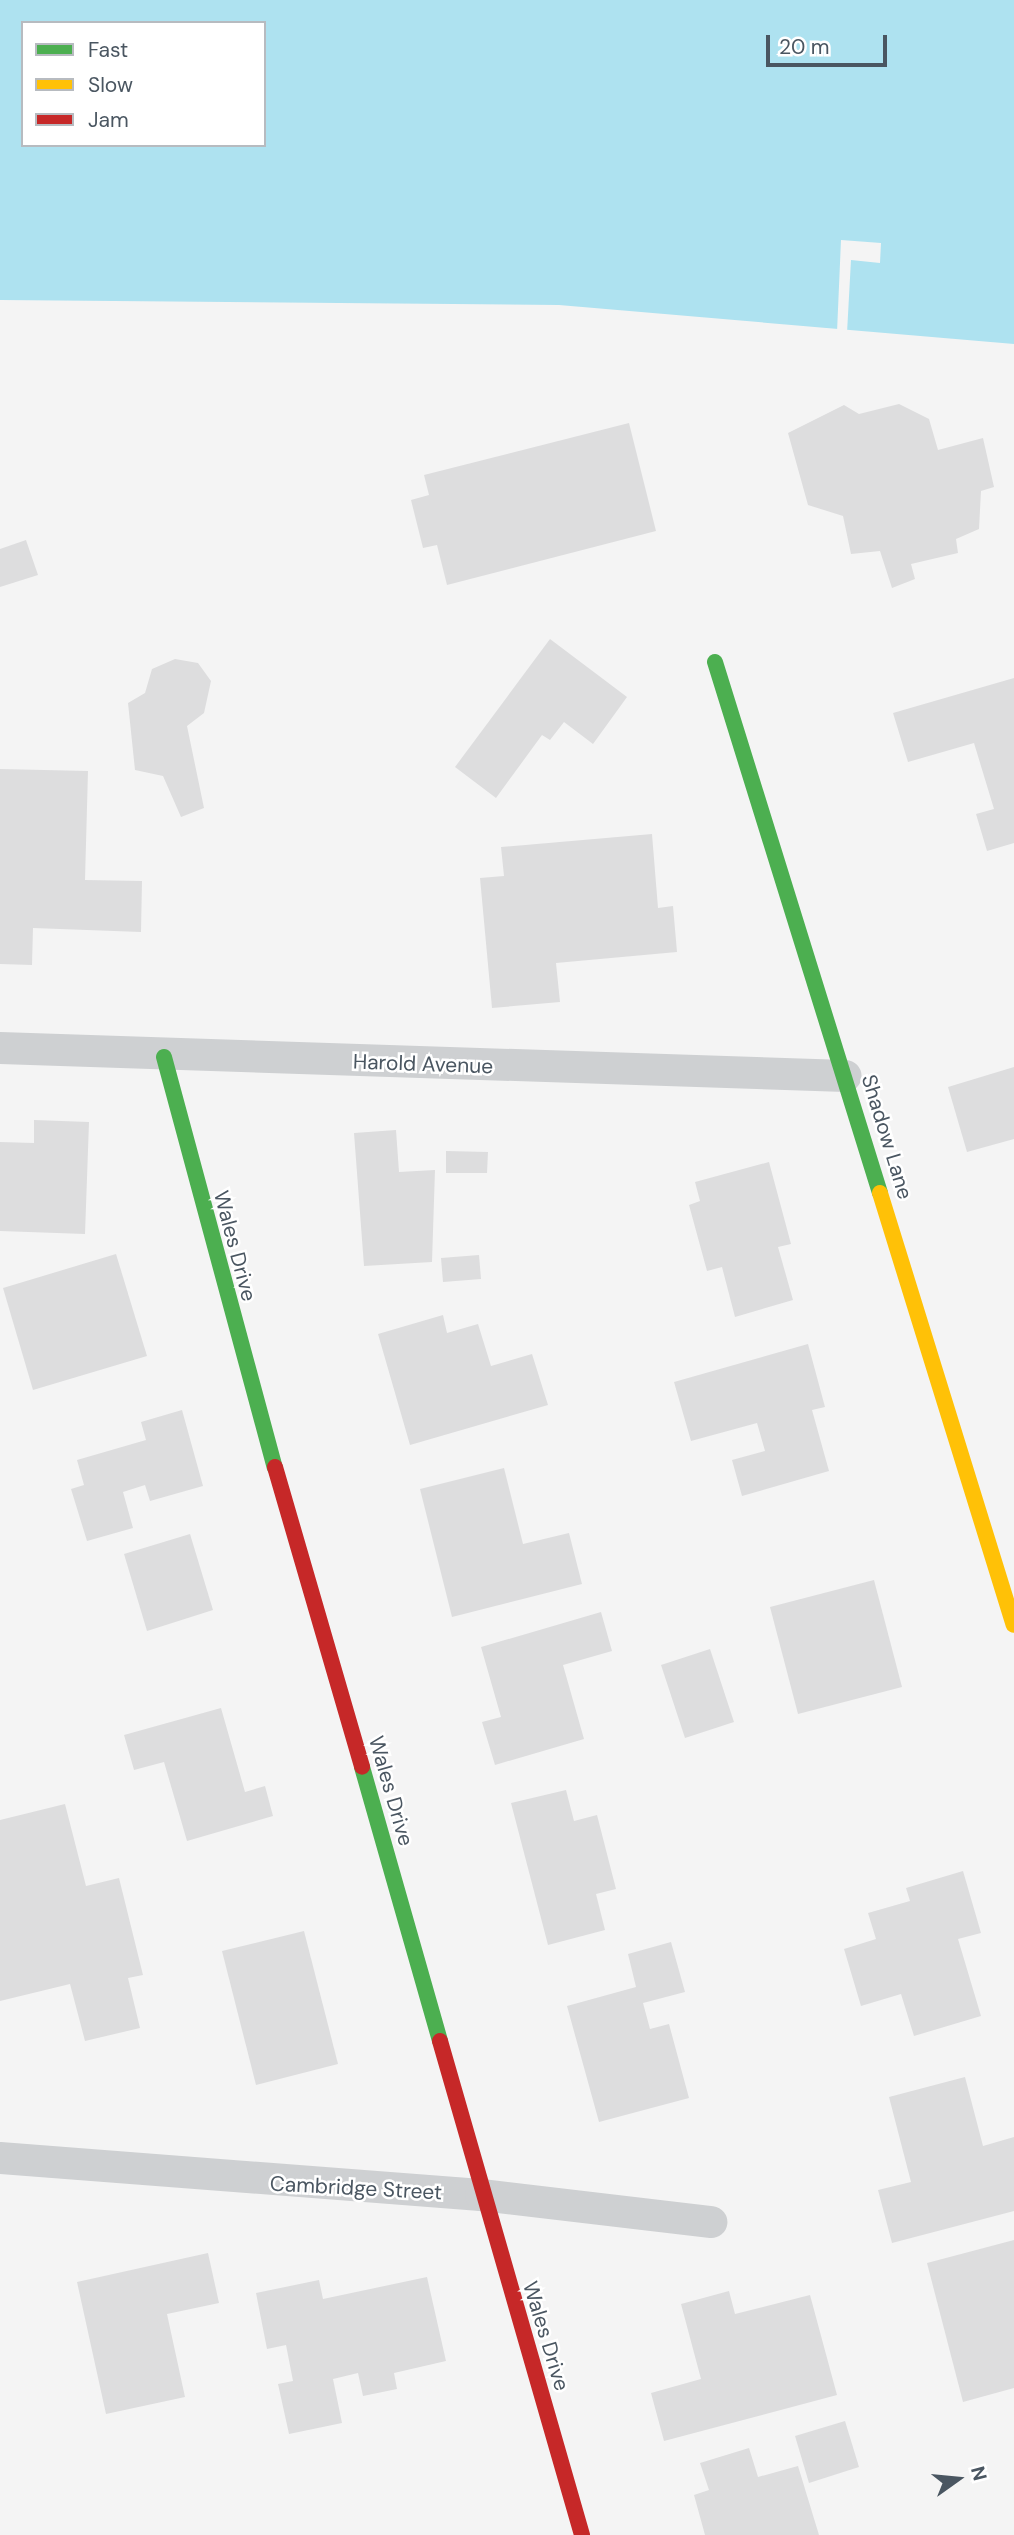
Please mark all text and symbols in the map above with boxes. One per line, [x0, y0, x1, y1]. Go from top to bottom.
legend [21, 21, 266, 147]
scale bar [769, 21, 890, 65]
text: 20 m [779, 33, 830, 61]
text: Fast [88, 36, 128, 64]
text: Slow [88, 71, 133, 99]
text: Jam [88, 106, 129, 134]
street label: Harold Avenue [352, 1049, 494, 1079]
street label: Shadow Lane [856, 1072, 918, 1202]
street label: Wales Drive [208, 1188, 262, 1304]
street label: Wales Drive [363, 1733, 419, 1849]
street label: Cambridge Street [269, 2171, 443, 2205]
street label: Wales Drive [517, 2278, 575, 2394]
north arrow [923, 2444, 993, 2514]
text: N [965, 2463, 993, 2483]

